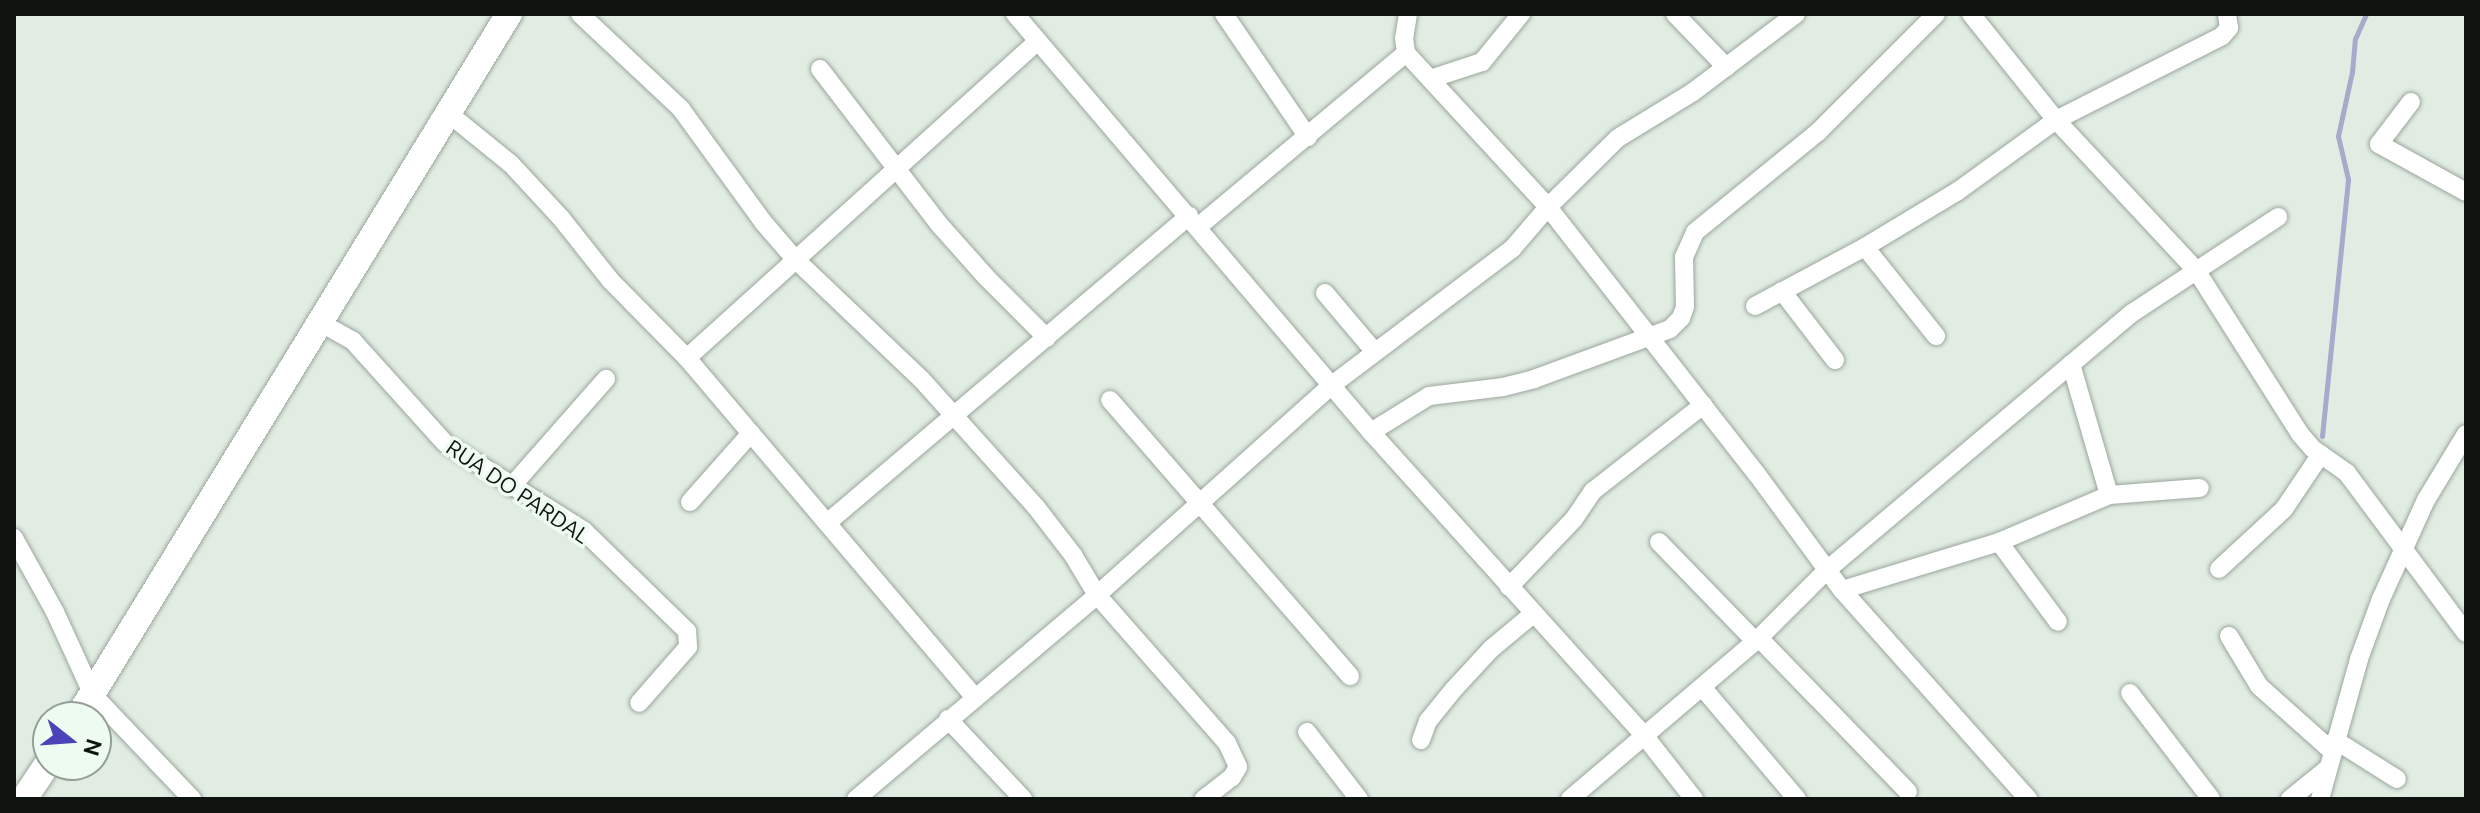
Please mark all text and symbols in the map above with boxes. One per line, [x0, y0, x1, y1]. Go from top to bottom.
street label: RUA DO PARDAL [442, 433, 594, 549]
north arrow [32, 701, 112, 781]
text: N [79, 736, 108, 759]

